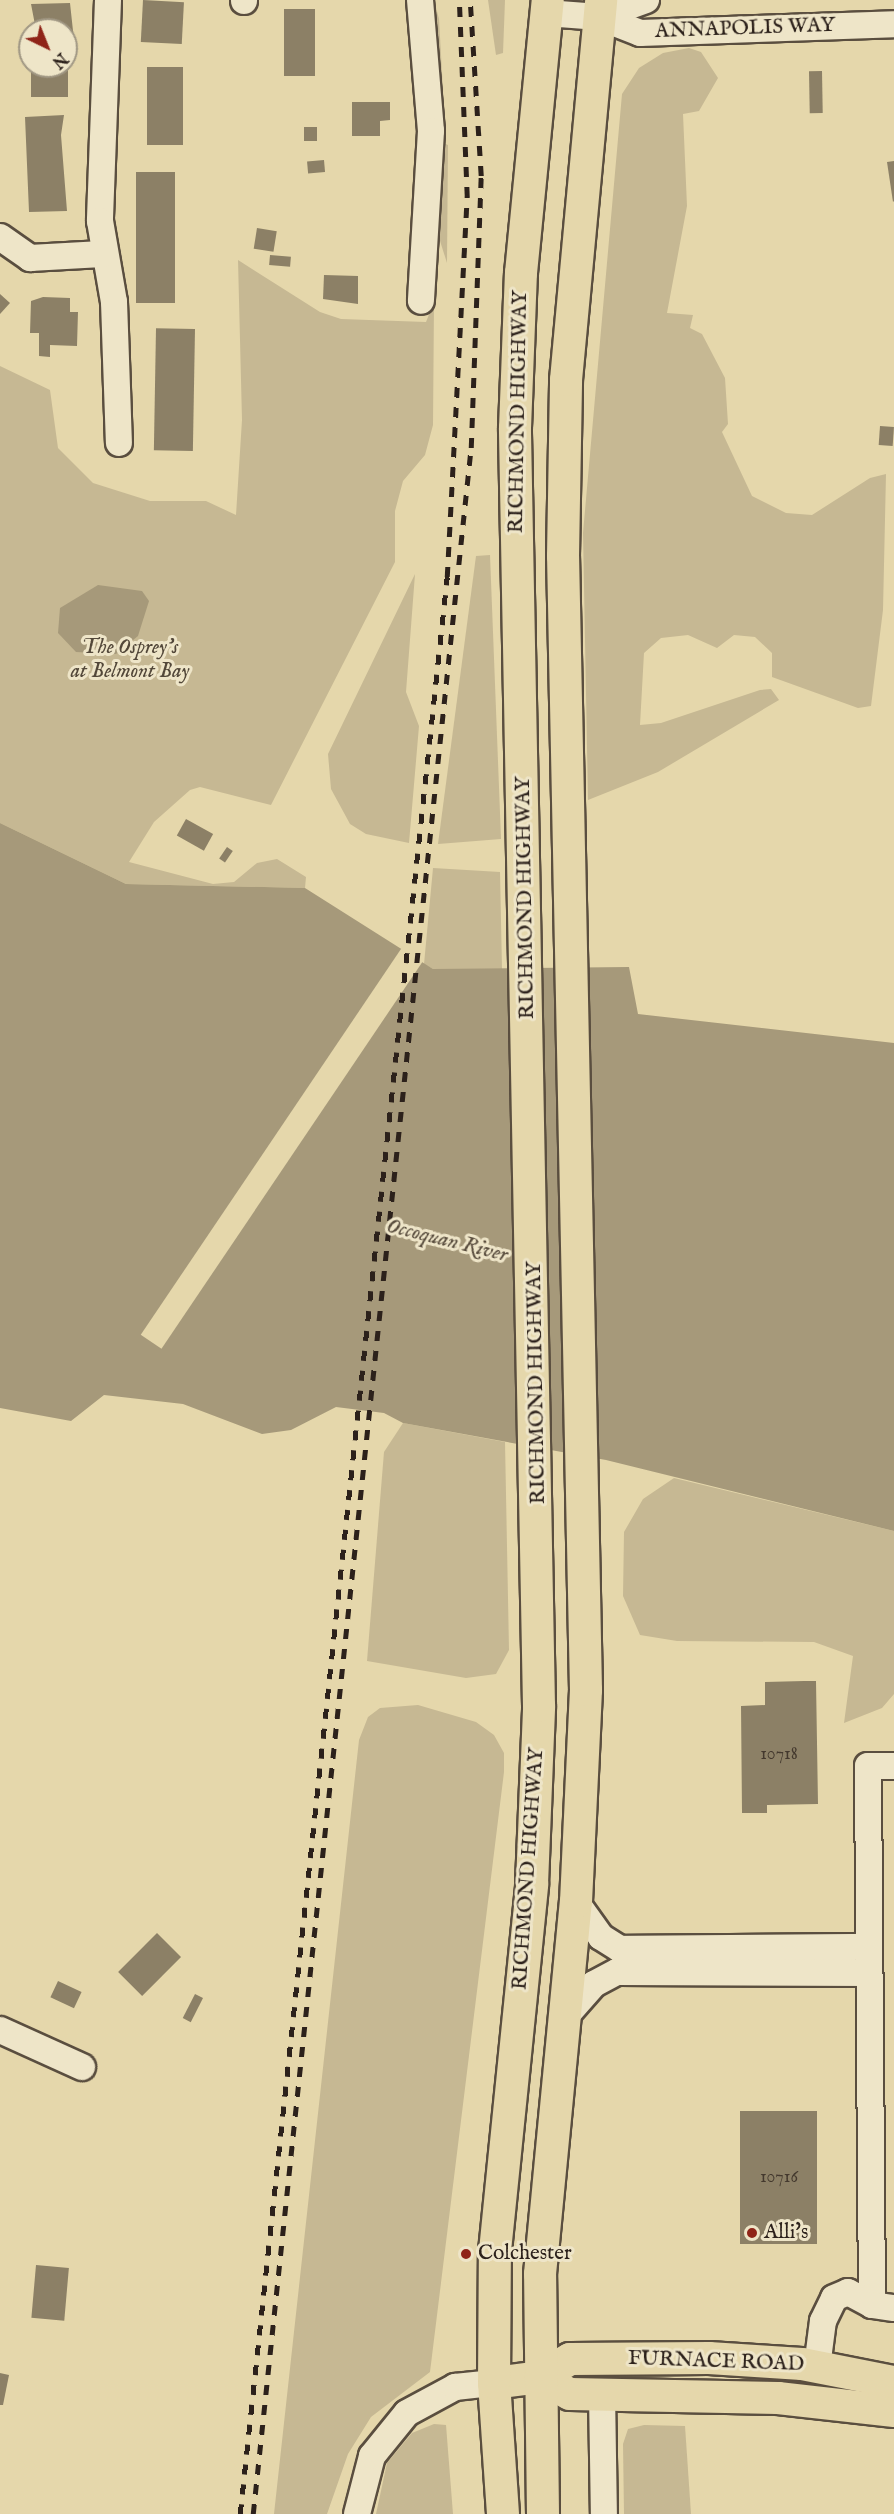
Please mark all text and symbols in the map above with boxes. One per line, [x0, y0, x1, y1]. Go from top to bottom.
street label: ANNAPOLIS WAY [655, 13, 835, 45]
north arrow [18, 18, 78, 78]
text: N [47, 48, 71, 72]
street label: RICHMOND HIGHWAY [504, 290, 534, 534]
park label: The Osprey's at Belmont Bay [71, 635, 189, 685]
street label: RICHMOND HIGHWAY [511, 776, 541, 1020]
water label: Occoquan River [384, 1213, 510, 1269]
street label: RICHMOND HIGHWAY [522, 1261, 552, 1505]
house number: 10718 [760, 1744, 798, 1766]
street label: RICHMOND HIGHWAY [508, 1747, 550, 1991]
house number: 10716 [760, 2167, 798, 2189]
place label: Alli's [764, 2220, 808, 2246]
marker: Alli's [745, 2226, 759, 2240]
place label: Colchester [478, 2241, 572, 2267]
marker: Colchester [459, 2247, 473, 2261]
street label: FURNACE ROAD [627, 2346, 805, 2378]

